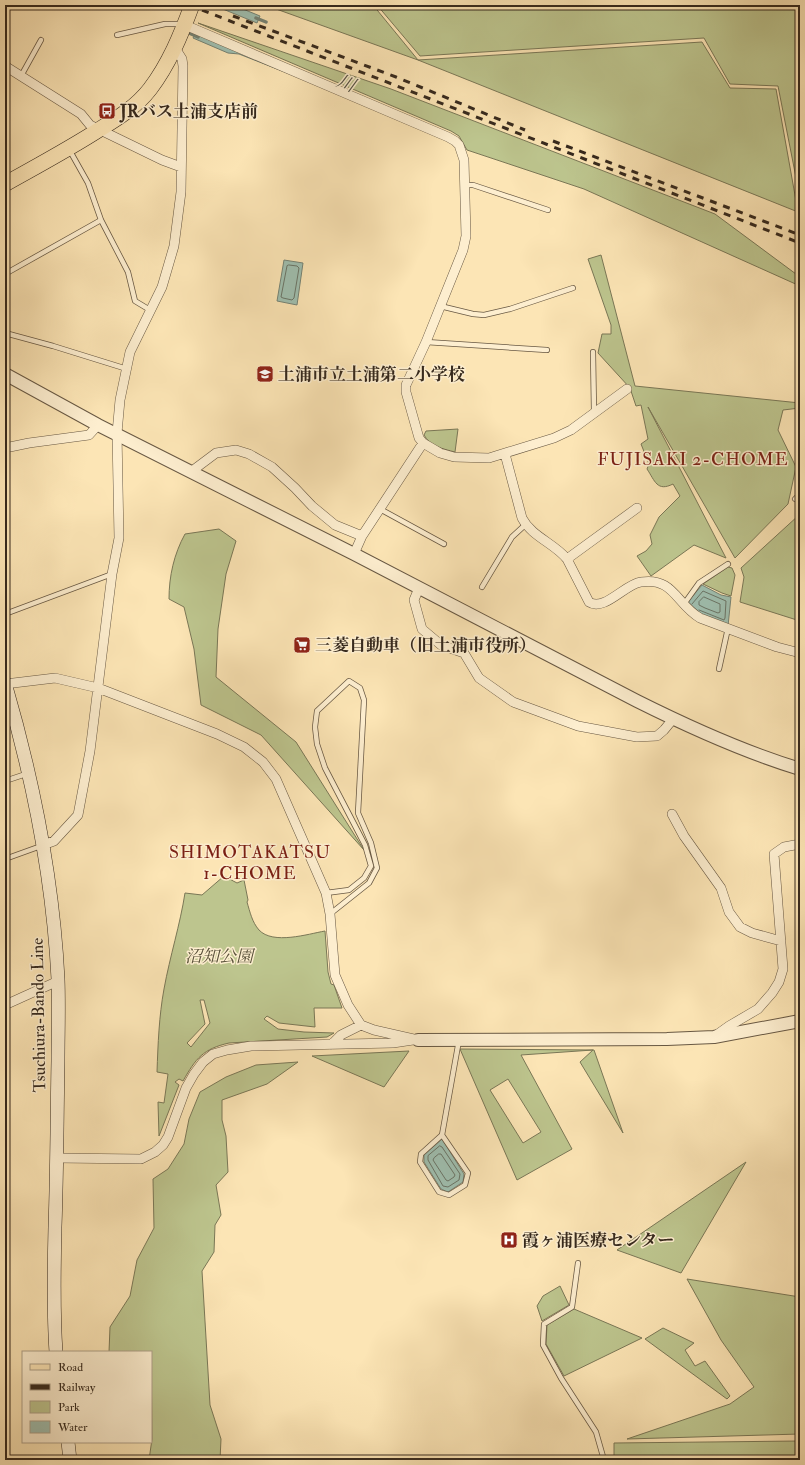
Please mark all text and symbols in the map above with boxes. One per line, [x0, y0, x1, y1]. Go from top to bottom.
water label: 川 [333, 69, 360, 98]
bus stop icon: JRバス土浦支店前 [97, 101, 117, 121]
place label: JRバス土浦支店前 [119, 101, 258, 123]
school or university icon: 土浦市立土浦第二小学校 [255, 364, 275, 384]
place label: 土浦市立土浦第二小学校 [278, 364, 465, 385]
district label: FUJISAKI 2-CHOME [597, 448, 789, 471]
supermarket icon: 三菱自動車（旧土浦市役所） [292, 635, 312, 655]
place label: 三菱自動車（旧土浦市役所） [315, 635, 536, 656]
district label: SHIMOTAKATSU 1-CHOME [169, 841, 331, 885]
street label: Tsuchiura-Bando Line [27, 937, 50, 1093]
park label: 沼知公園 [185, 946, 256, 967]
hospital icon: 霞ヶ浦医療センター [499, 1230, 519, 1250]
place label: 霞ヶ浦医療センター [522, 1230, 674, 1251]
legend [22, 1351, 152, 1443]
text: Road [58, 1360, 83, 1375]
text: Railway [58, 1380, 96, 1395]
text: Park [58, 1400, 80, 1415]
text: Water [57, 1420, 88, 1435]

